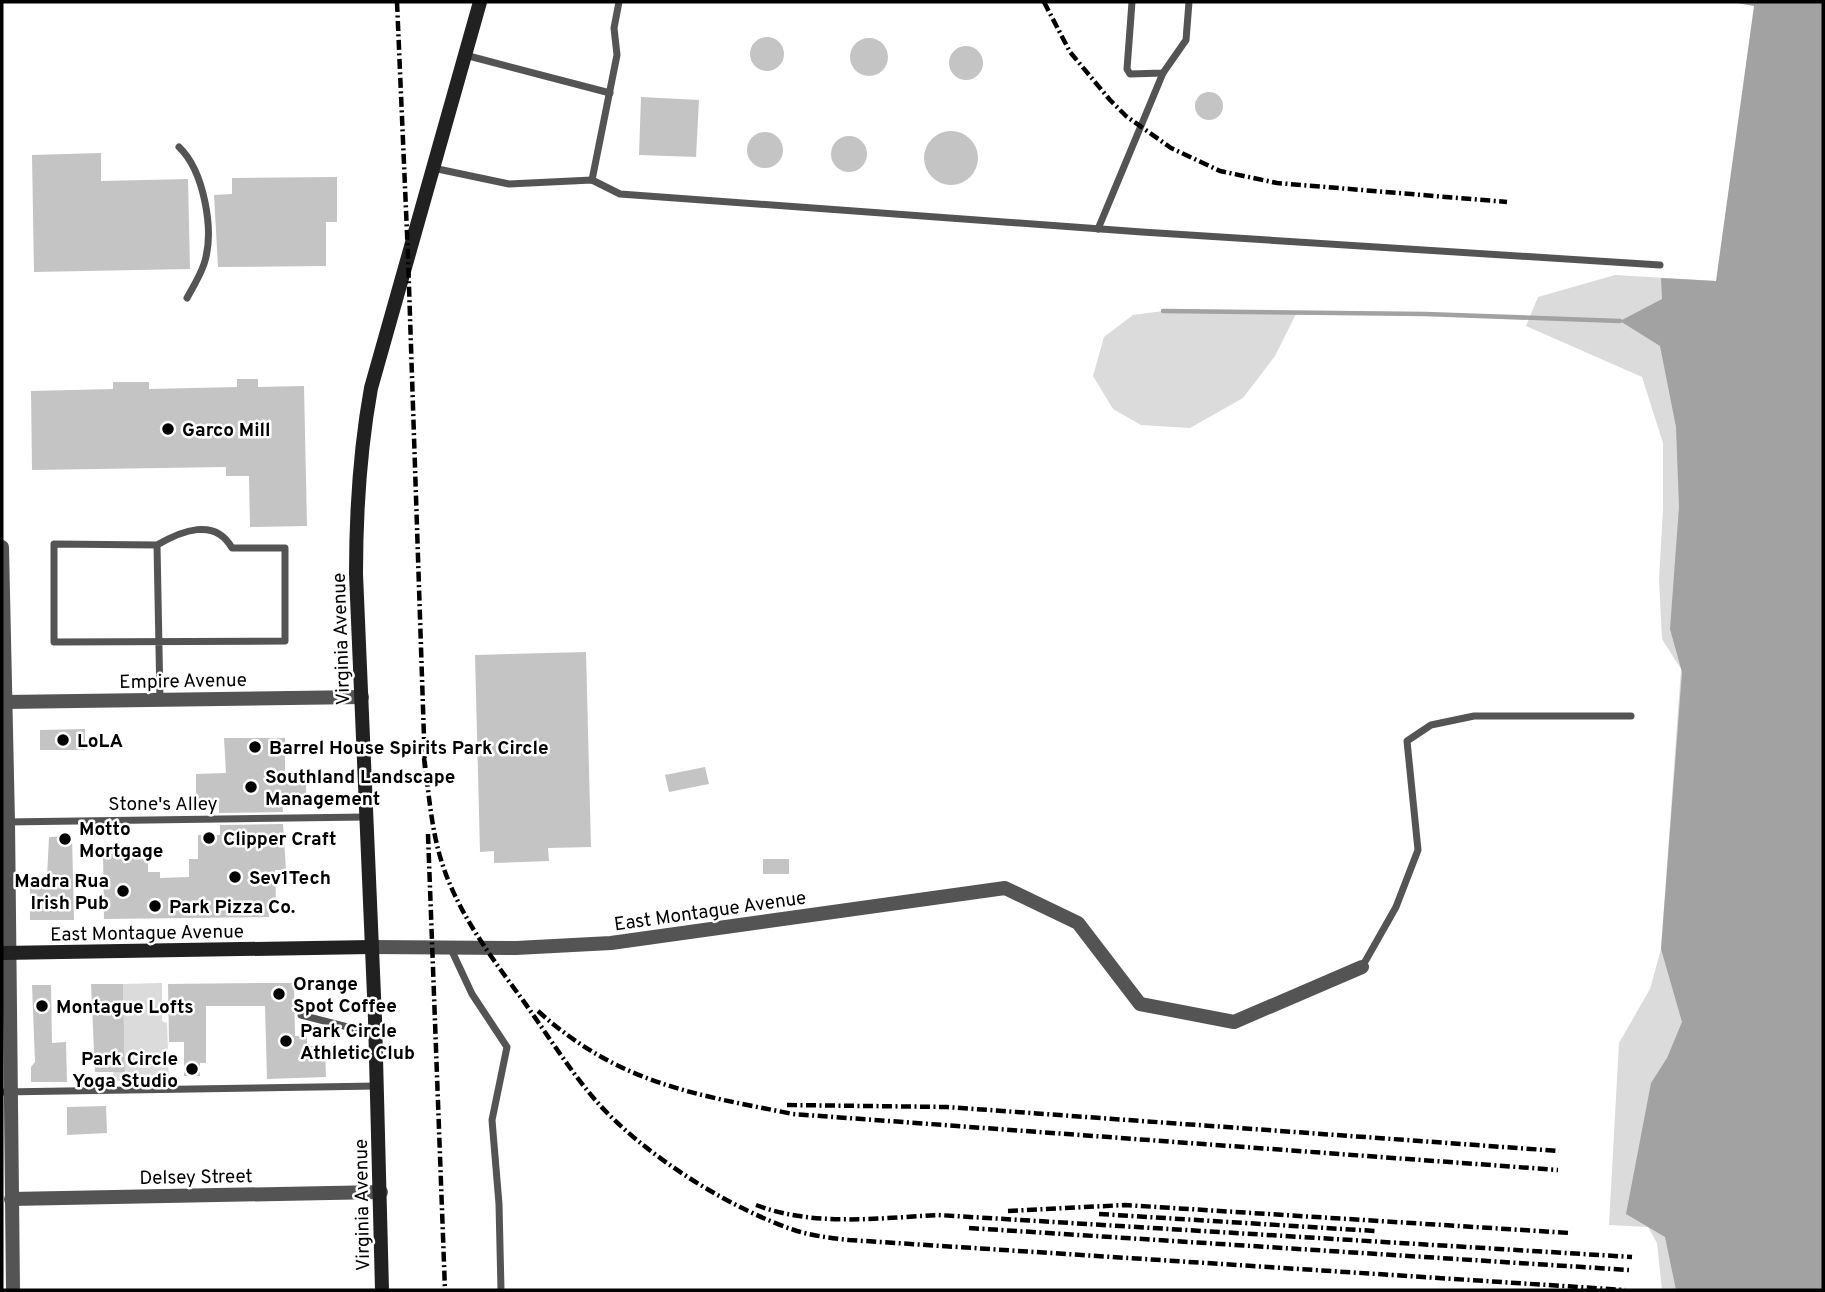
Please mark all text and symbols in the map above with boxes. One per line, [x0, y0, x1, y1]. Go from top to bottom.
place label: Garco Mill [182, 419, 271, 443]
marker: Garco Mill [160, 421, 176, 437]
street label: Virginia Avenue [328, 572, 356, 706]
street label: Empire Avenue [119, 669, 247, 695]
place label: LoLA [77, 730, 124, 754]
marker: LoLA [55, 732, 71, 748]
place label: Barrel House Spirits Park Circle [269, 737, 549, 761]
marker: Barrel House Spirits Park Circle [247, 739, 263, 755]
place label: Southland Landscape Management [265, 766, 455, 812]
marker: Southland Landscape Management [243, 779, 259, 795]
street label: Stone's Alley [108, 793, 218, 817]
place label: Motto Mortgage [79, 818, 163, 864]
place label: Clipper Craft [223, 828, 336, 852]
marker: Clipper Craft [201, 830, 217, 846]
marker: Motto Mortgage [57, 831, 73, 847]
place label: Sev1Tech [249, 867, 331, 891]
marker: Sev1Tech [227, 869, 243, 885]
place label: Madra Rua Irish Pub [14, 870, 109, 916]
marker: Madra Rua Irish Pub [115, 883, 131, 899]
street label: East Montague Avenue [613, 887, 808, 937]
place label: Park Pizza Co. [169, 896, 295, 920]
marker: Park Pizza Co. [147, 898, 163, 914]
street label: East Montague Avenue [50, 920, 244, 948]
place label: Orange Spot Coffee [293, 973, 397, 1019]
marker: Orange Spot Coffee [271, 986, 287, 1002]
place label: Montague Lofts [56, 996, 194, 1020]
marker: Montague Lofts [34, 998, 50, 1014]
place label: Park Circle Athletic Club [300, 1020, 415, 1066]
marker: Park Circle Athletic Club [278, 1033, 294, 1049]
place label: Park Circle Yoga Studio [72, 1048, 178, 1094]
marker: Park Circle Yoga Studio [184, 1061, 200, 1077]
street label: Virginia Avenue [350, 1139, 376, 1271]
street label: Delsey Street [139, 1165, 253, 1191]

